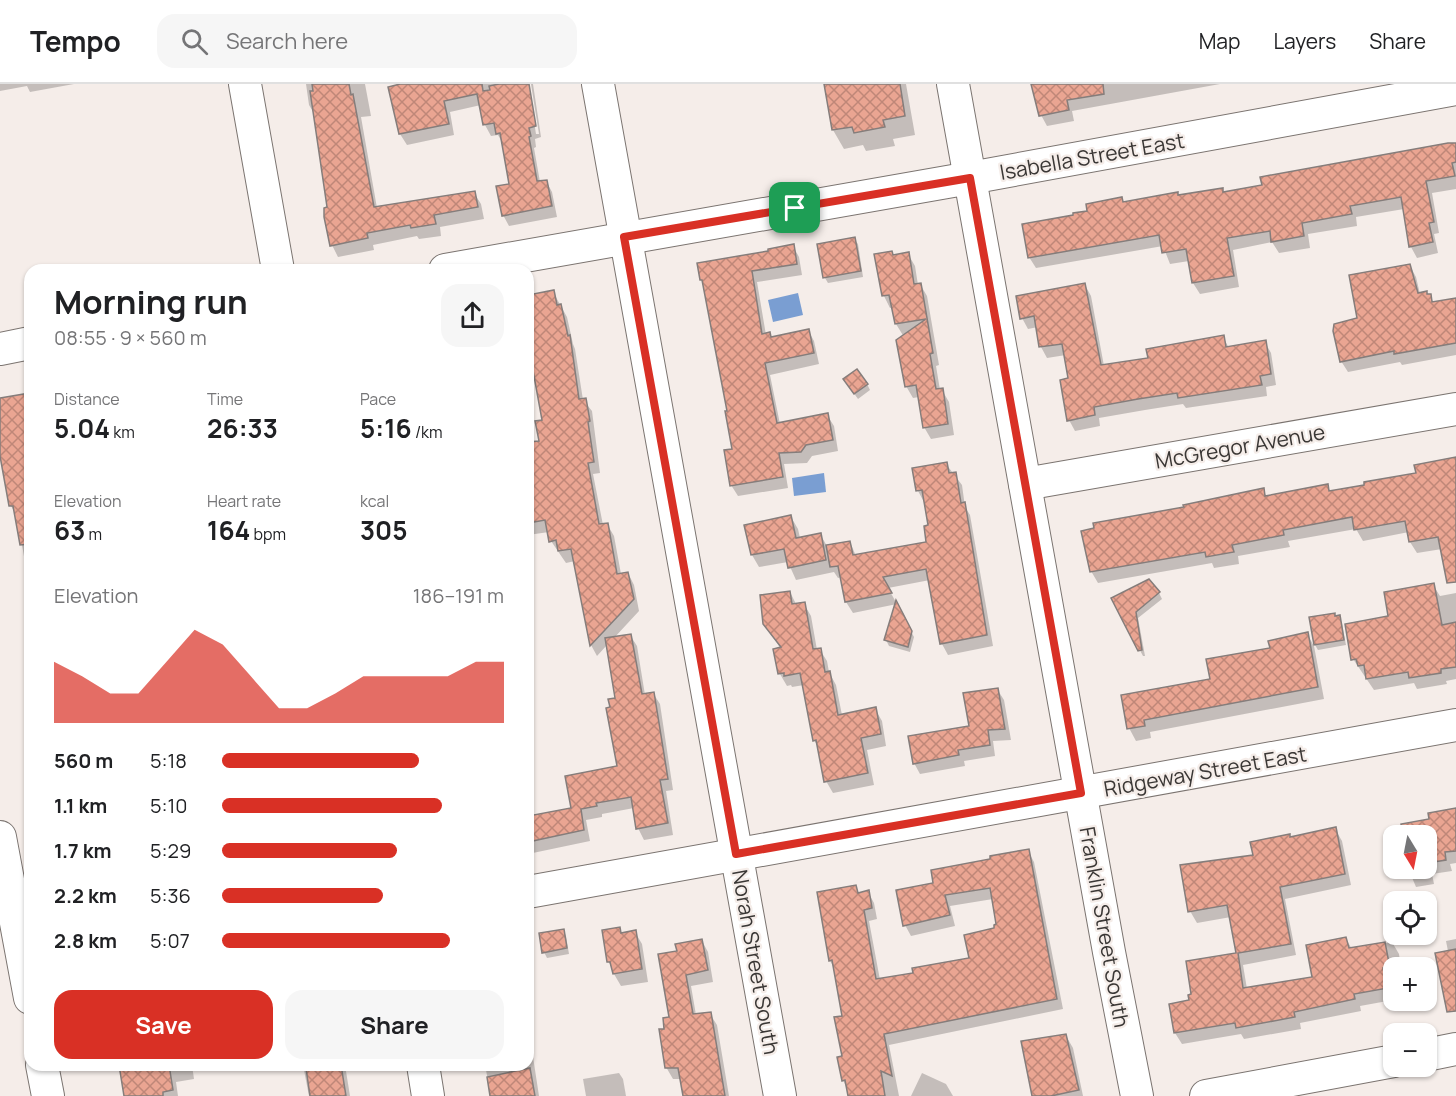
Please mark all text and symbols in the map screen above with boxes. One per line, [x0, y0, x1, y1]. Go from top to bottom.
search box [157, 14, 577, 68]
text: Tempo [30, 22, 121, 60]
icon: search [178, 25, 211, 58]
text: Search here [226, 26, 348, 56]
text: Map [1199, 27, 1240, 55]
text: Layers [1273, 27, 1336, 55]
text: Share [1369, 27, 1426, 55]
street label: Isabella Street East [998, 126, 1186, 186]
pin [769, 182, 820, 233]
icon: arrive [778, 191, 811, 224]
text: Morning run [54, 279, 248, 324]
button: share [441, 284, 504, 347]
text: 08:55 · 9 × 560 m [54, 324, 207, 351]
text: Distance [54, 388, 120, 410]
text: Time [207, 388, 243, 410]
text: Pace [360, 388, 396, 410]
text: 5.04 [54, 410, 110, 446]
text: 26:33 [207, 410, 278, 446]
text: 5:16 [360, 410, 412, 446]
street label: McGregor Avenue [1153, 417, 1327, 475]
text: km [110, 421, 135, 443]
text: /km [412, 421, 443, 443]
text: Elevation [54, 490, 122, 512]
text: Heart rate [207, 490, 281, 512]
text: kcal [360, 490, 389, 512]
text: 63 [54, 512, 85, 548]
text: 164 [207, 512, 250, 548]
text: 305 [360, 512, 407, 548]
text: m [85, 523, 102, 545]
text: bpm [250, 523, 286, 545]
text: Elevation [54, 582, 138, 609]
text: 186–191 m [413, 582, 504, 609]
street label: Ridgeway Street East [1101, 739, 1309, 803]
text: 560 m [54, 747, 113, 774]
text: 5:18 [150, 747, 187, 774]
text: 1.1 km [54, 792, 107, 819]
text: 5:10 [150, 792, 188, 819]
street label: Franklin Street South [1074, 824, 1136, 1030]
north arrow [1383, 825, 1437, 879]
map controls [1383, 825, 1437, 1077]
text: 1.7 km [54, 837, 111, 864]
text: 5:29 [150, 837, 191, 864]
street label: Norah Street South [726, 868, 786, 1056]
text: 2.2 km [54, 882, 117, 909]
text: 5:36 [150, 882, 191, 909]
button: locate [1383, 891, 1437, 945]
text: 2.8 km [54, 927, 117, 954]
text: 5:07 [150, 927, 190, 954]
button: + [1383, 957, 1437, 1011]
button: Save [54, 990, 273, 1059]
button: Share [285, 990, 504, 1059]
button: − [1383, 1023, 1437, 1077]

